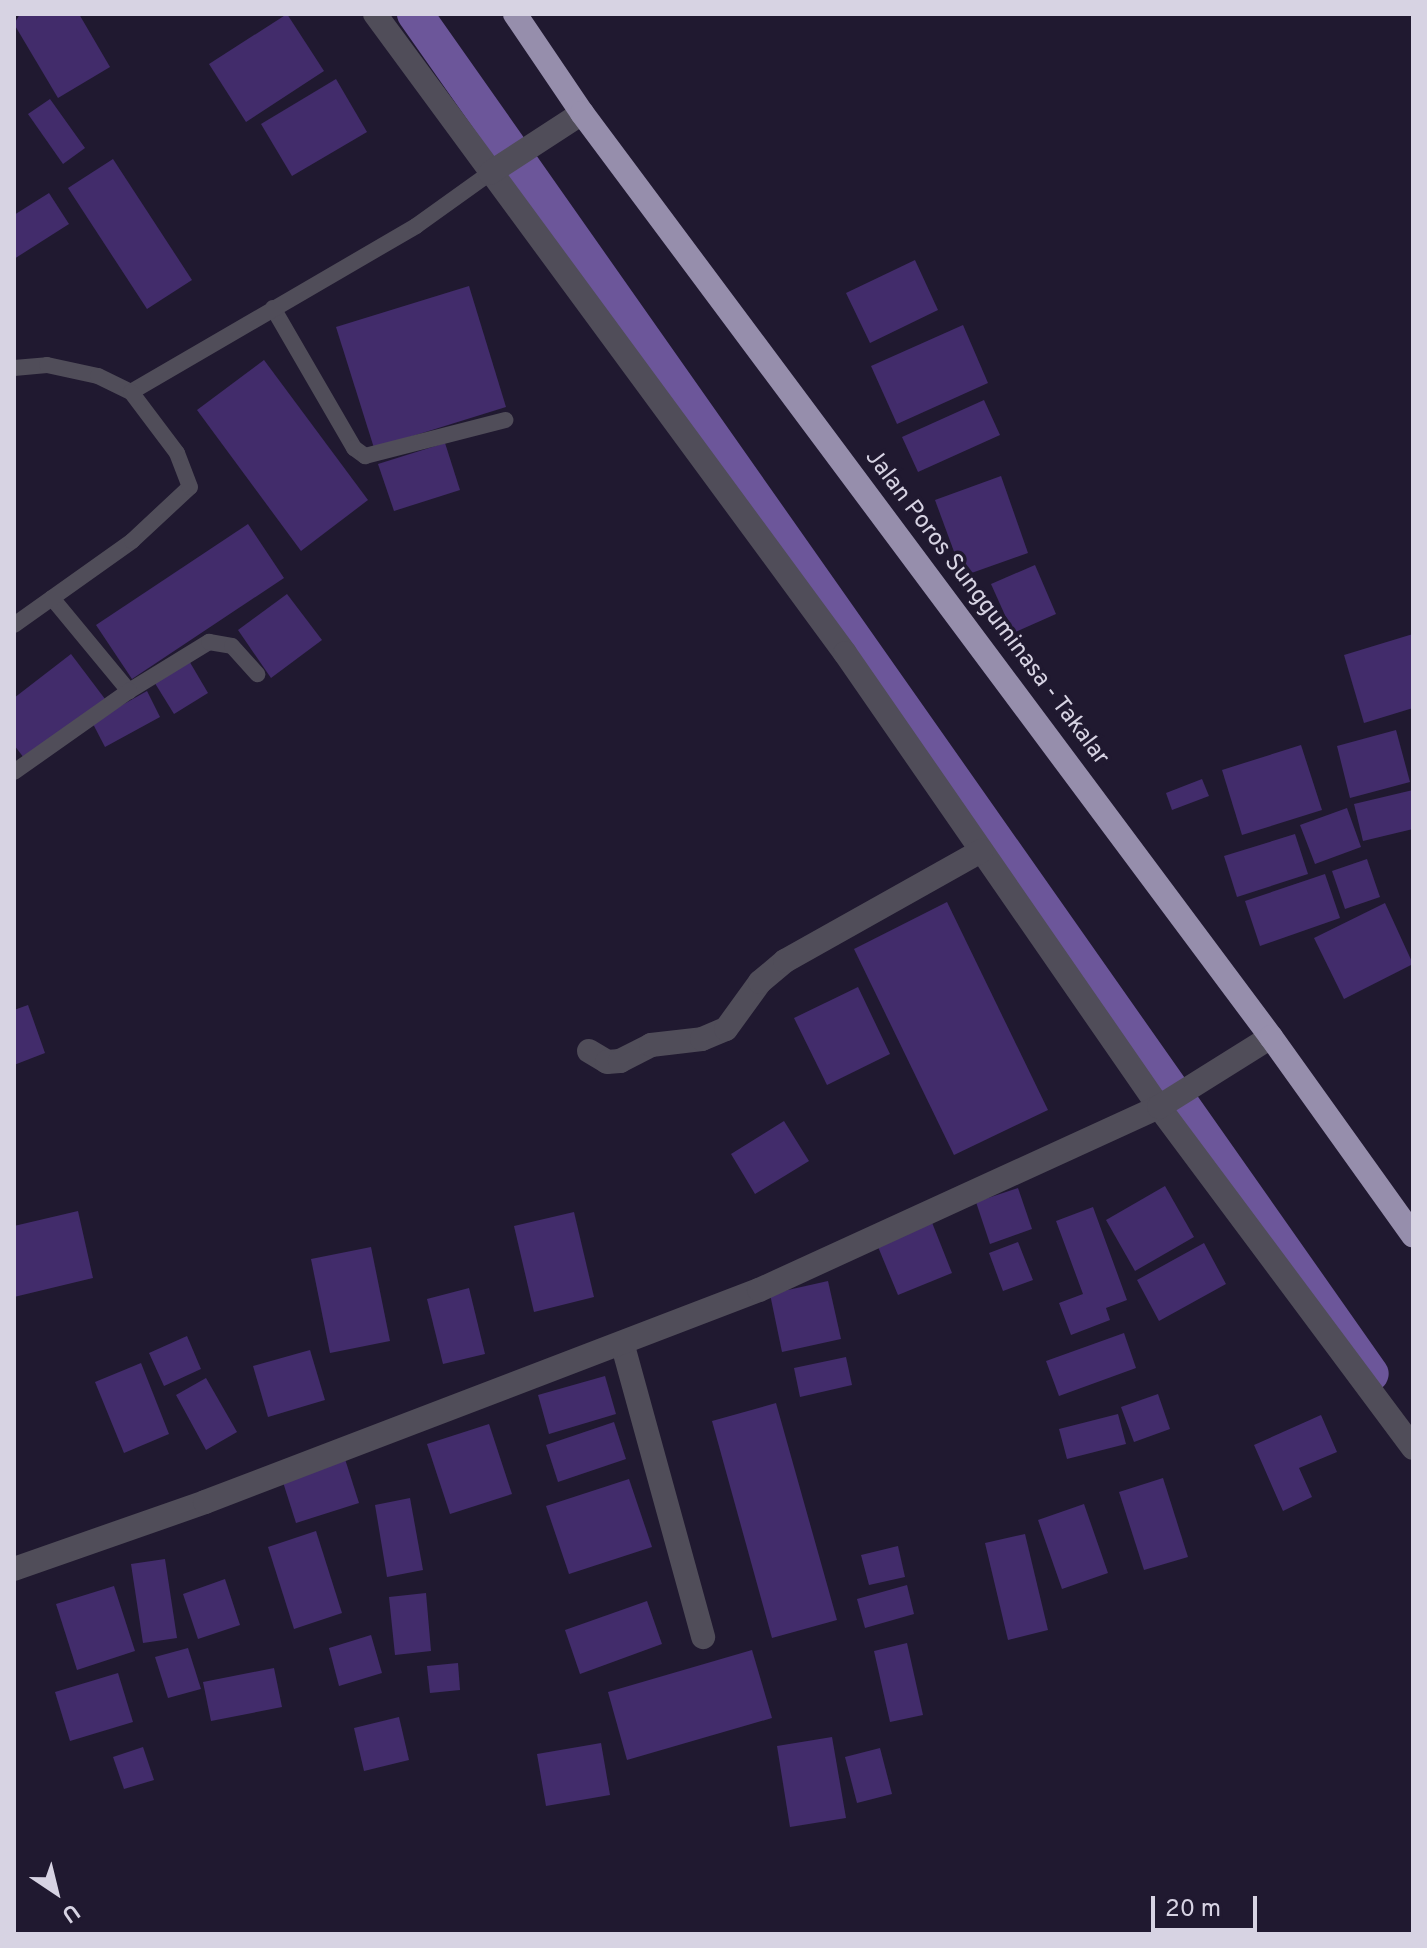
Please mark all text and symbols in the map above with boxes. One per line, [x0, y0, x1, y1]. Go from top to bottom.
street label: Jalan Poros Sungguminasa - Takalar [857, 444, 1115, 772]
north arrow [16, 1852, 96, 1932]
scale bar [1155, 1880, 1261, 1930]
text: 20 m [1165, 1895, 1221, 1925]
text: U [56, 1897, 84, 1928]

